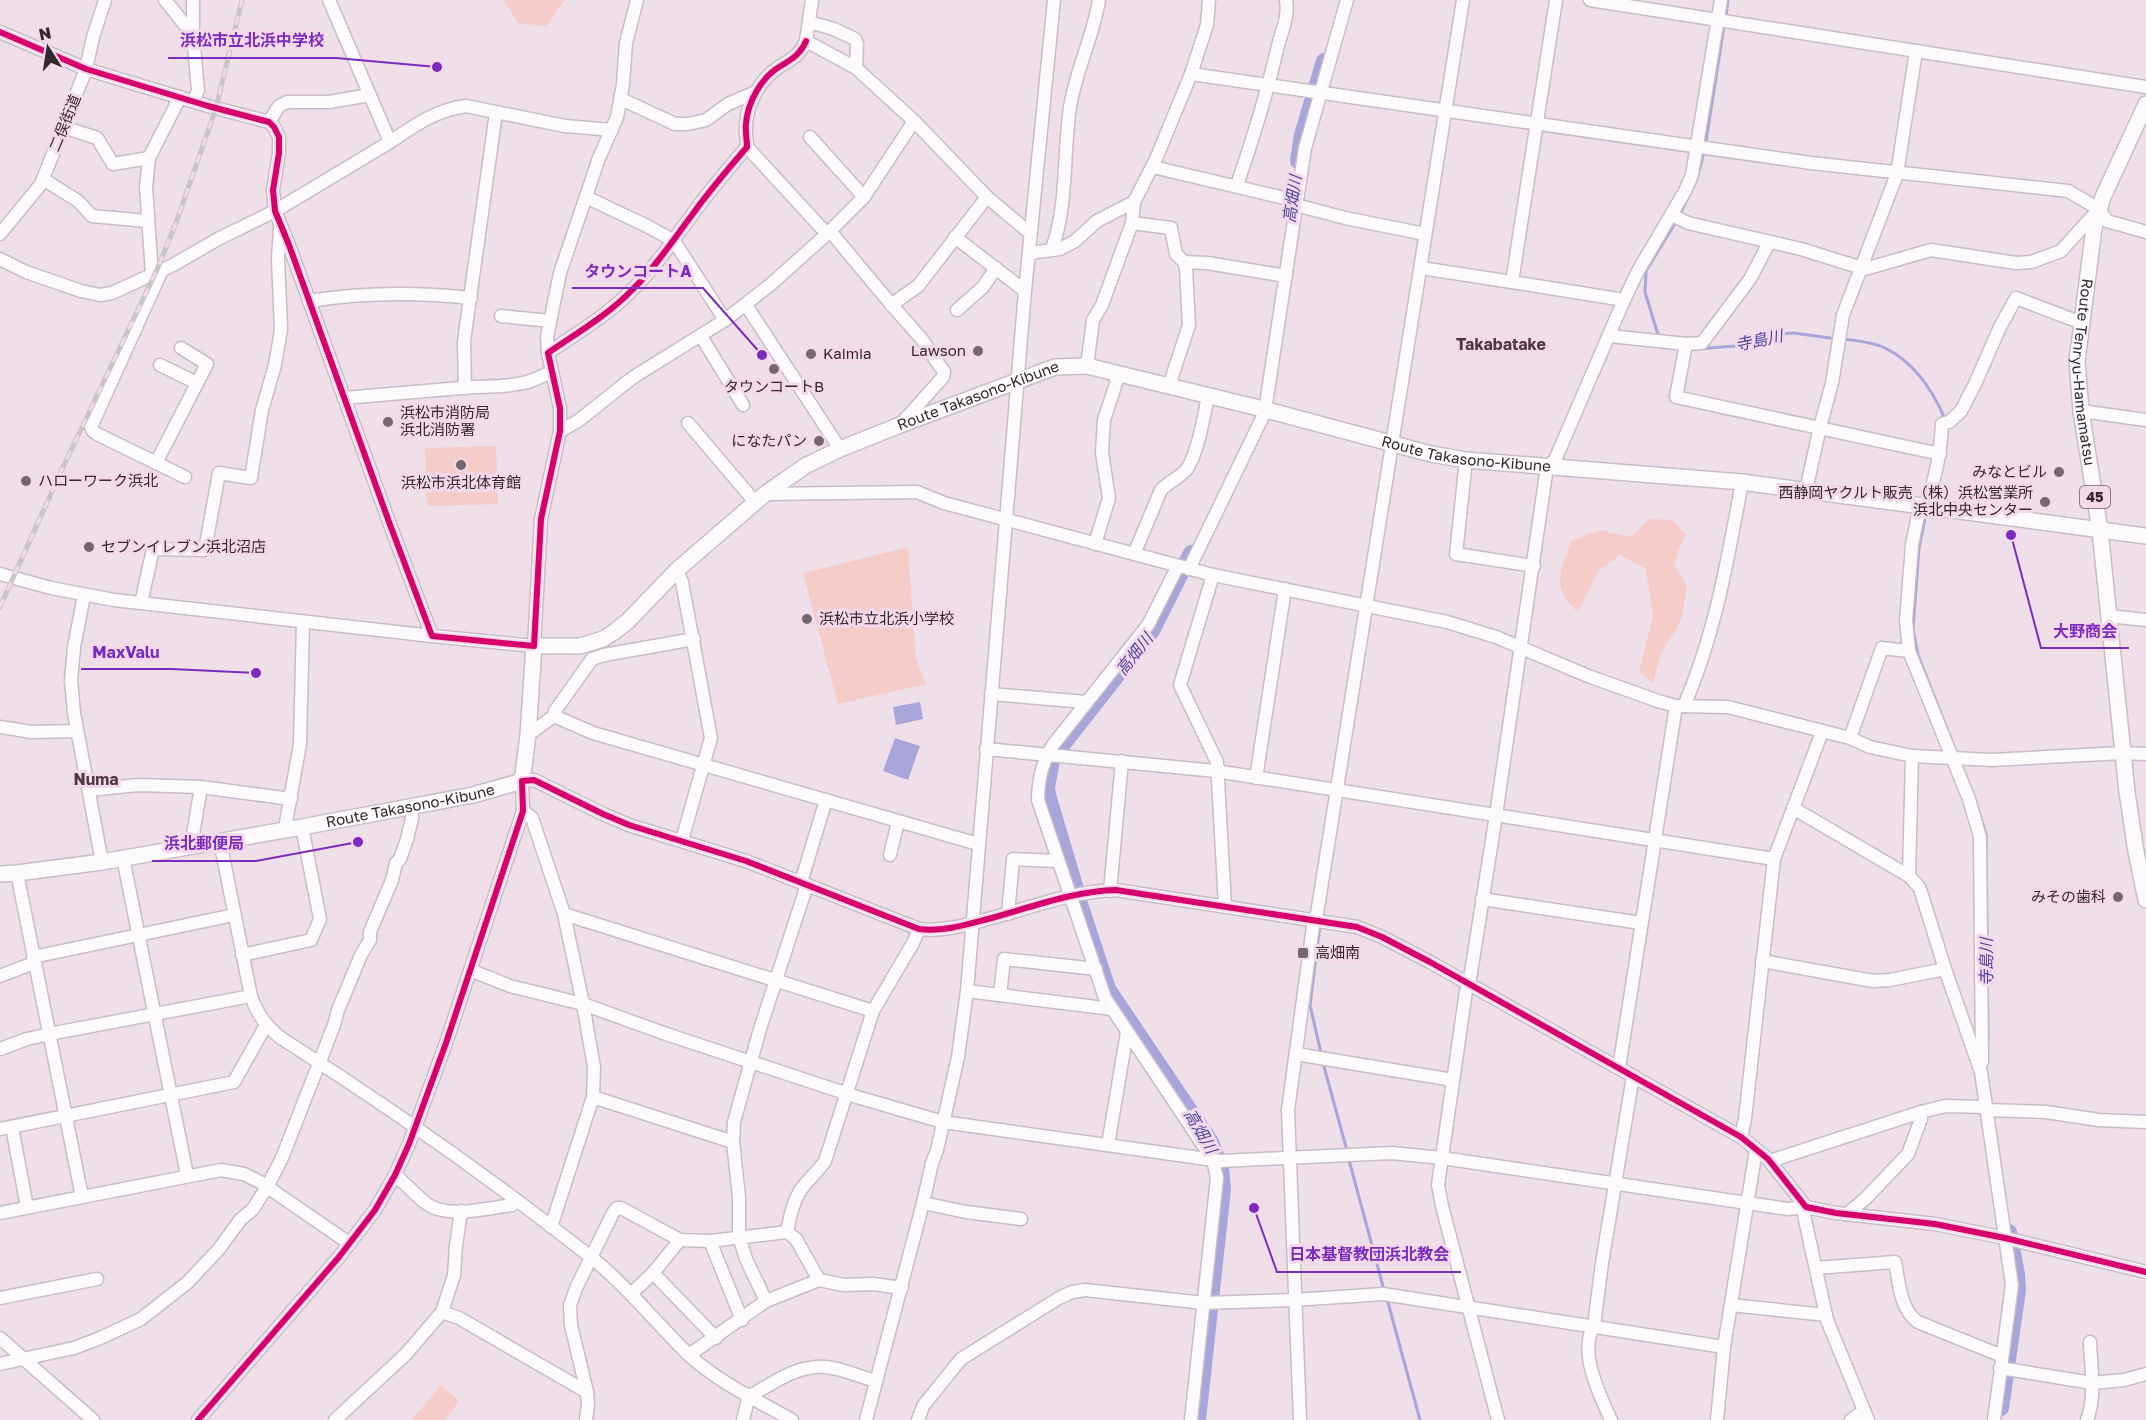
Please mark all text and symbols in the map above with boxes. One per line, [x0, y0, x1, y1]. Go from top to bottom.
north arrow [18, 18, 78, 78]
text: N [37, 22, 53, 44]
callout: 浜松市立北浜中学校 [168, 24, 336, 58]
text: 浜松市立北浜中学校 [180, 30, 324, 50]
street label: 二俣街道 [44, 91, 84, 154]
water label: 高畑川 [1279, 172, 1306, 224]
callout: タウンコートA [572, 254, 703, 288]
text: タウンコートA [584, 261, 692, 281]
street label: Route Tenryu-Hamamatsu [2069, 278, 2100, 467]
water label: 寺島川 [1733, 325, 1787, 355]
district label: Takabatake [1456, 334, 1546, 354]
place label: Lawson [911, 341, 966, 359]
place label: Kaimia [823, 344, 871, 362]
marker: Lawson [971, 344, 985, 358]
marker: Kaimia [804, 347, 818, 361]
street label: Route Takasono-Kibune [894, 356, 1062, 433]
marker: タウンコートB [767, 362, 781, 376]
place label: タウンコートB [724, 377, 824, 395]
place label: 浜松市消防局 浜北消防署 [400, 403, 490, 438]
marker: 浜松市消防局 浜北消防署 [381, 415, 395, 429]
place label: になたパン [731, 431, 807, 449]
street label: Route Takasono-Kibune [1380, 431, 1552, 475]
marker: になたパン [812, 434, 826, 448]
marker: 浜松市浜北体育館 [454, 458, 468, 472]
place label: みなとビル [1972, 462, 2047, 480]
marker: みなとビル [2052, 465, 2066, 479]
place label: ハローワーク浜北 [38, 471, 158, 489]
place label: 浜松市浜北体育館 [401, 473, 521, 491]
marker: ハローワーク浜北 [19, 474, 33, 488]
place label: 西静岡ヤクルト販売（株）浜松営業所 浜北中央センター [1778, 483, 2033, 518]
road number: 45 [2080, 486, 2110, 508]
marker: 西静岡ヤクルト販売（株）浜松営業所 浜北中央センター [2038, 495, 2052, 509]
place label: セブンイレブン浜北沼店 [101, 537, 266, 555]
marker: セブンイレブン浜北沼店 [82, 540, 96, 554]
place label: 浜松市立北浜小学校 [819, 609, 954, 627]
marker: 浜松市立北浜小学校 [800, 612, 814, 626]
callout: 大野商会 [2041, 614, 2129, 648]
text: 大野商会 [2053, 621, 2117, 641]
water label: 高畑川 [1111, 627, 1158, 679]
callout: MaxValu [81, 635, 172, 669]
text: MaxValu [92, 642, 160, 662]
district label: Numa [74, 769, 118, 789]
street label: Route Takasono-Kibune [324, 779, 497, 830]
callout: 浜北郵便局 [152, 827, 256, 861]
text: 浜北郵便局 [164, 833, 244, 853]
place label: みその歯科 [2031, 887, 2106, 905]
marker: みその歯科 [2111, 890, 2125, 904]
water label: 寺島川 [1976, 936, 1996, 986]
place label: 高畑南 [1315, 943, 1360, 961]
marker: 高畑南 [1296, 946, 1310, 960]
water label: 高畑川 [1180, 1105, 1223, 1159]
callout: 日本基督教団浜北教会 [1277, 1238, 1461, 1272]
text: 日本基督教団浜北教会 [1289, 1244, 1449, 1264]

